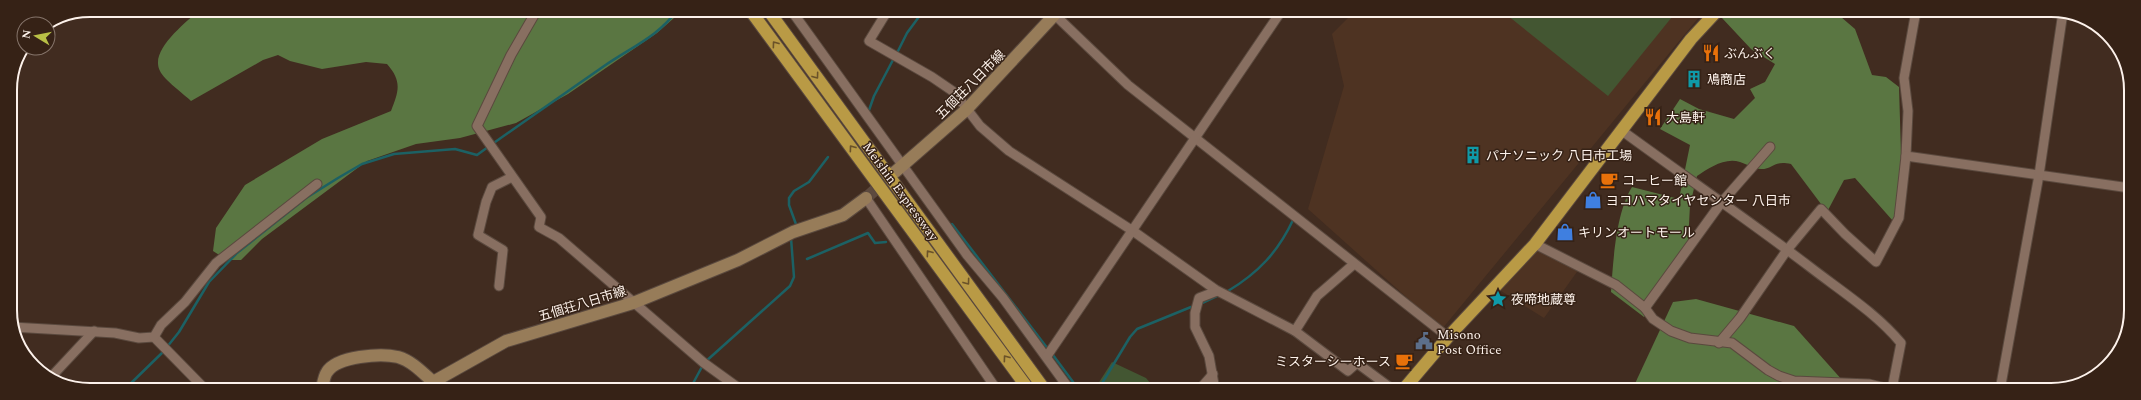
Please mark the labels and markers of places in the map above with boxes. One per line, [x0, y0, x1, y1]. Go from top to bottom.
restaurant icon: ぶんぶく [1701, 43, 1721, 63]
place label: ぶんぶく [1724, 44, 1776, 64]
building icon: 鳰商店 [1684, 69, 1704, 89]
place label: 鳰商店 [1707, 70, 1746, 90]
restaurant icon: 大島軒 [1643, 107, 1663, 127]
place label: 大島軒 [1666, 108, 1705, 128]
building icon: パナソニック 八日市工場 [1463, 145, 1483, 165]
place label: パナソニック 八日市工場 [1486, 146, 1632, 166]
cafe icon: コーヒー館 [1599, 170, 1619, 190]
place label: コーヒー館 [1622, 171, 1687, 191]
shop icon: ヨコハマタイヤセンター 八日市 [1583, 190, 1603, 210]
place label: ヨコハマタイヤセンター 八日市 [1606, 191, 1791, 211]
shop icon: キリンオートモール [1555, 222, 1575, 242]
place label: キリンオートモール [1578, 223, 1695, 243]
place icon: 夜啼地蔵尊 [1488, 289, 1508, 309]
place label: 夜啼地蔵尊 [1511, 290, 1576, 310]
place label: Misono Post Office [1437, 325, 1502, 360]
public building icon: Misono Post Office [1414, 331, 1434, 351]
cafe icon: ミスターシーホース [1394, 351, 1414, 371]
place label: ミスターシーホース [1275, 352, 1391, 372]

